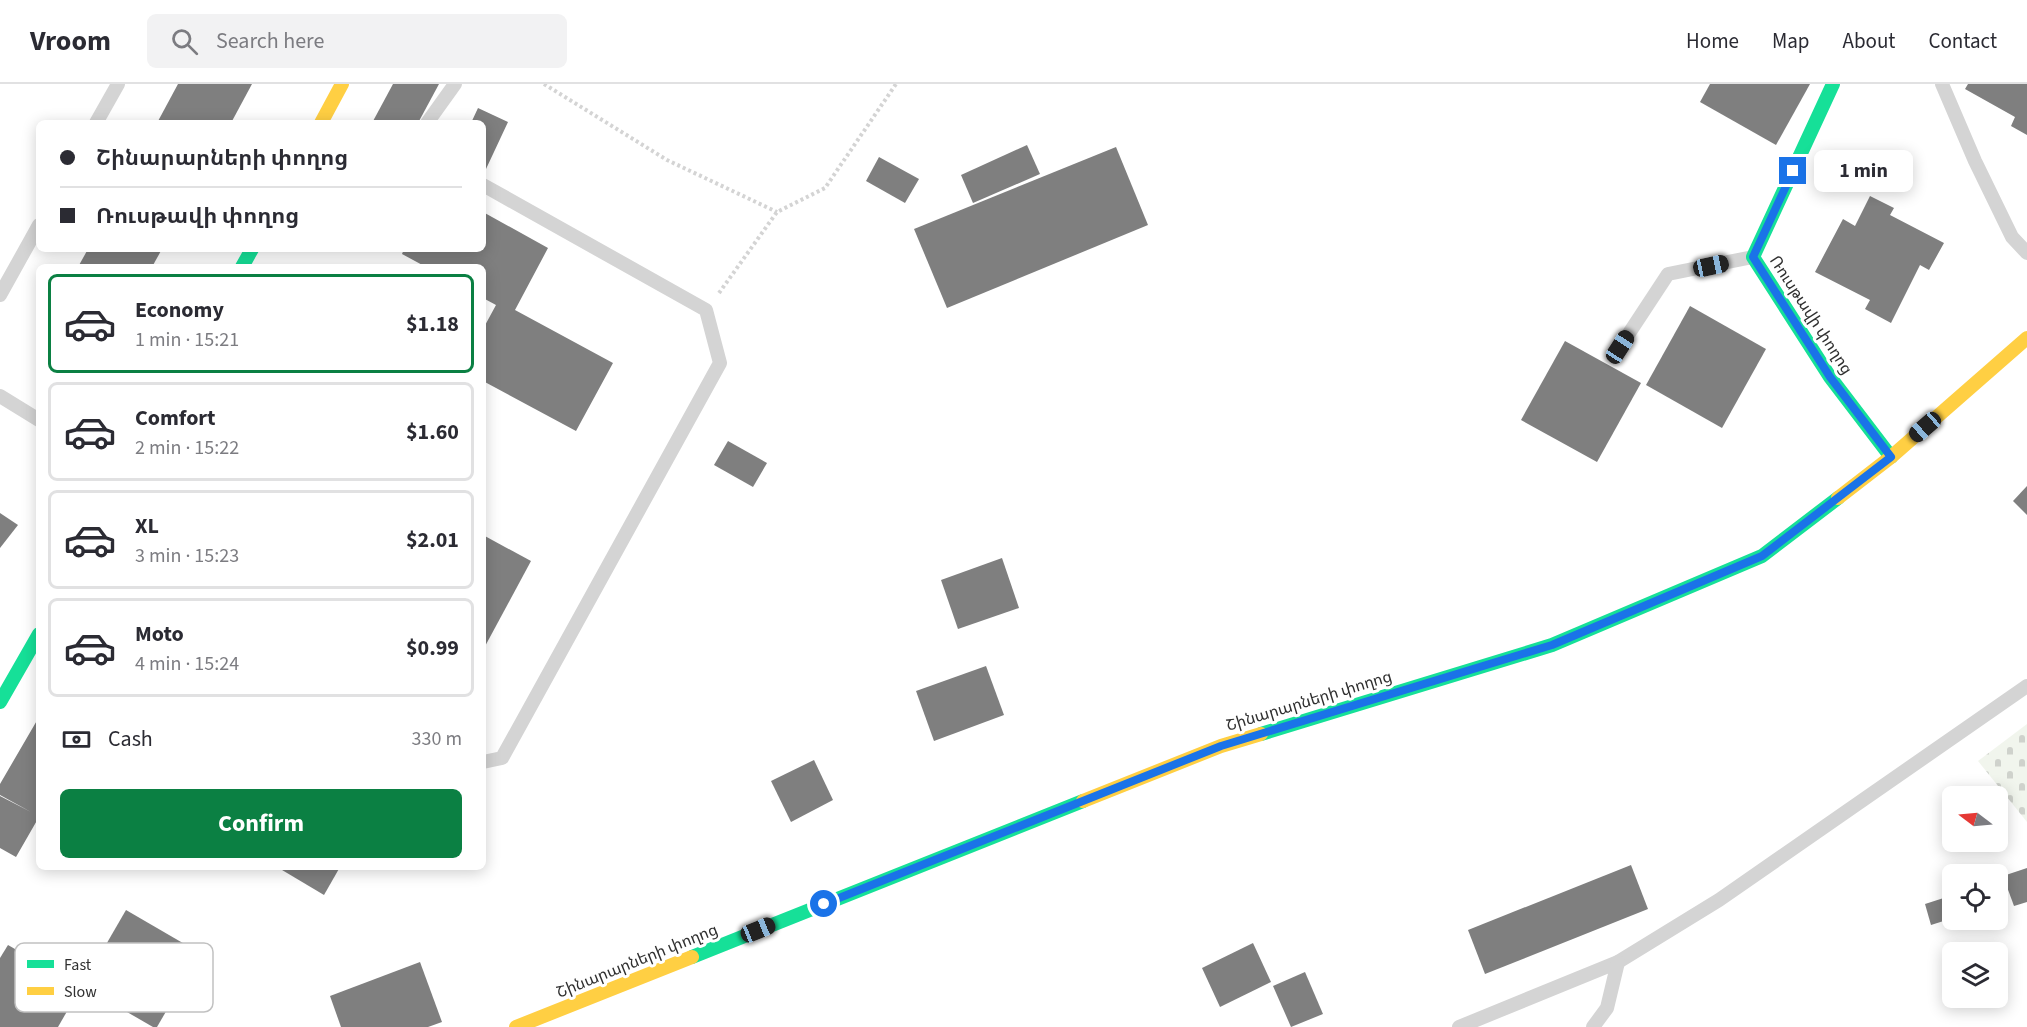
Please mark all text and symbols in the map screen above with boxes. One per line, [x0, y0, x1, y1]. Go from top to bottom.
search box [147, 14, 567, 68]
text: Vroom [30, 21, 111, 61]
icon: search [168, 25, 201, 58]
text: Search here [216, 25, 324, 57]
text: Home [1686, 26, 1739, 56]
text: Map [1772, 26, 1810, 56]
text: About [1843, 26, 1895, 56]
text: Contact [1928, 26, 1997, 56]
text: Շինարարների փողոց [96, 142, 348, 174]
callout: 1 min [1814, 150, 1913, 192]
route end [1779, 157, 1806, 184]
text: 1 min [1839, 157, 1888, 185]
text: Ռուսթավի փողոց [96, 200, 299, 232]
street label: Ռուսթավի փողոց [1764, 251, 1858, 379]
car [1692, 253, 1730, 279]
text: Economy [135, 294, 224, 326]
icon: car [63, 297, 117, 351]
text: $1.18 [406, 308, 459, 340]
text: 1 min · 15:21 [135, 326, 239, 354]
car [1603, 327, 1637, 367]
text: Comfort [135, 402, 216, 434]
icon: car [63, 405, 117, 459]
car [1906, 408, 1944, 446]
text: $1.60 [406, 416, 459, 448]
text: 2 min · 15:22 [135, 434, 239, 462]
text: XL [135, 510, 159, 542]
icon: car [63, 513, 117, 567]
text: $2.01 [406, 524, 459, 556]
text: 3 min · 15:23 [135, 542, 239, 570]
text: Moto [135, 618, 184, 650]
icon: car [63, 621, 117, 675]
text: $0.99 [406, 632, 459, 664]
text: 4 min · 15:24 [135, 650, 239, 678]
street label: Շինարարների փողոց [1223, 665, 1395, 737]
icon: cash [60, 723, 93, 756]
text: Cash [108, 723, 153, 755]
text: 330 m [412, 725, 462, 753]
north arrow [1942, 786, 2008, 852]
map controls [1942, 786, 2008, 1008]
button: Confirm [60, 789, 462, 858]
button: locate [1942, 864, 2008, 930]
route start [810, 890, 837, 917]
car [738, 915, 778, 945]
street label: Շինարարների փողոց [553, 919, 721, 1003]
button: layers [1942, 942, 2008, 1008]
legend [15, 943, 213, 1012]
text: Fast [64, 954, 92, 976]
text: Slow [64, 981, 97, 1003]

